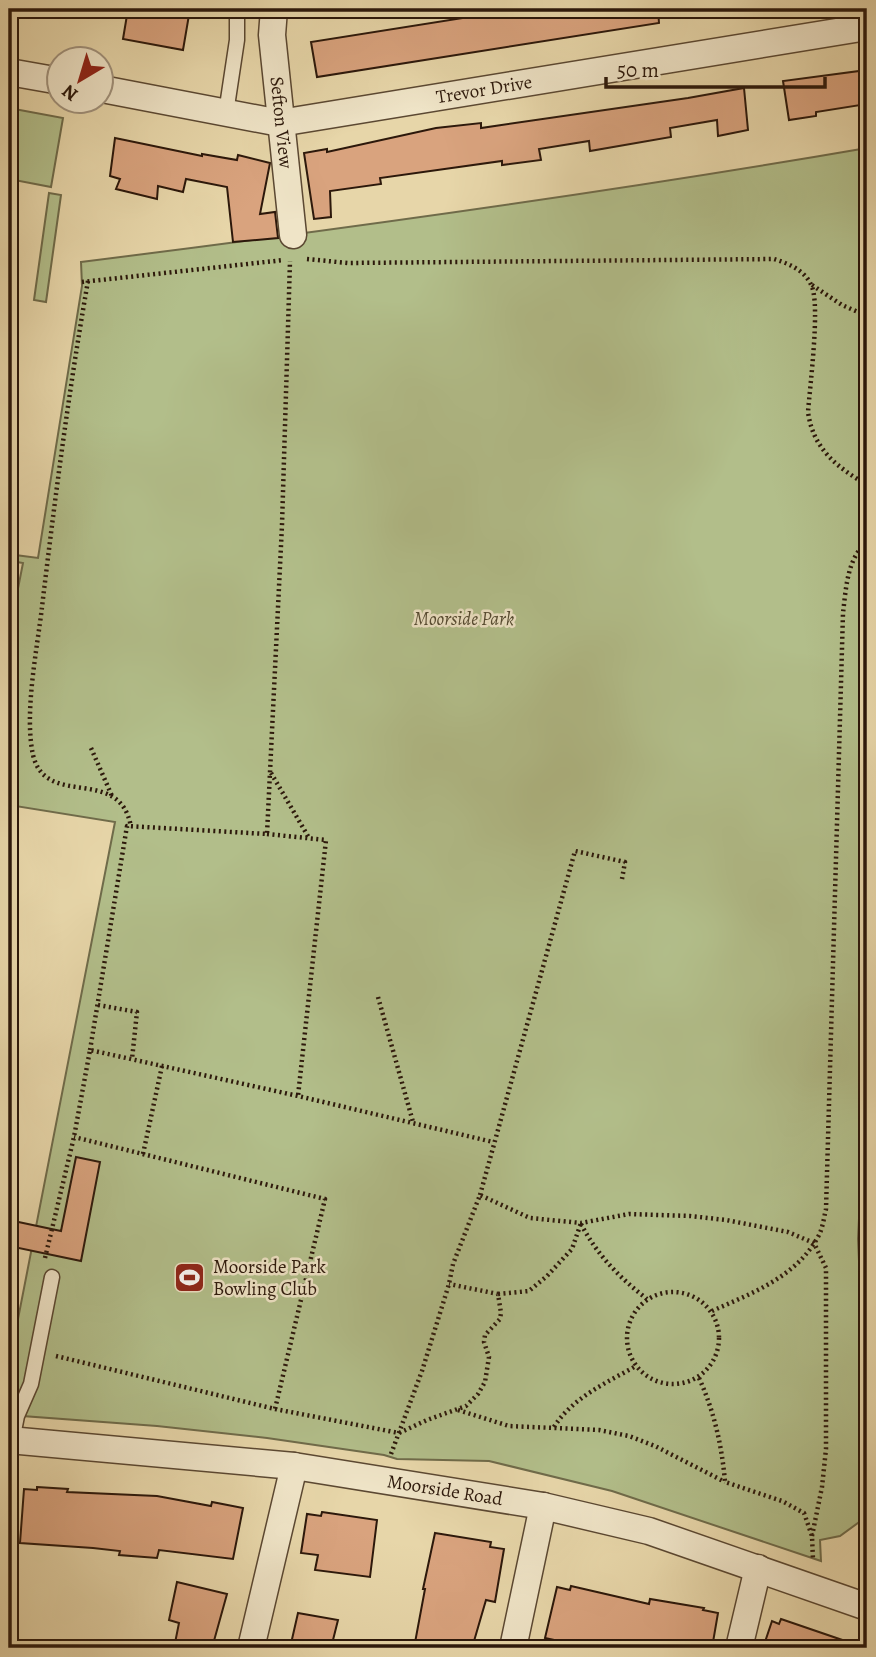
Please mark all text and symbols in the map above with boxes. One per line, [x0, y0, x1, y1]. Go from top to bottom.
north arrow [46, 46, 116, 116]
scale bar [606, 46, 825, 90]
text: 50 m [617, 56, 659, 84]
street label: Trevor Drive [434, 69, 534, 110]
street label: Sefton View [263, 75, 299, 170]
text: N [57, 78, 84, 107]
park label: Moorside Park [414, 606, 514, 632]
place label: Moorside Park Bowling Club [213, 1254, 327, 1302]
sports icon: Moorside Park Bowling Club [173, 1261, 207, 1295]
street label: Moorside Road [385, 1468, 505, 1512]

